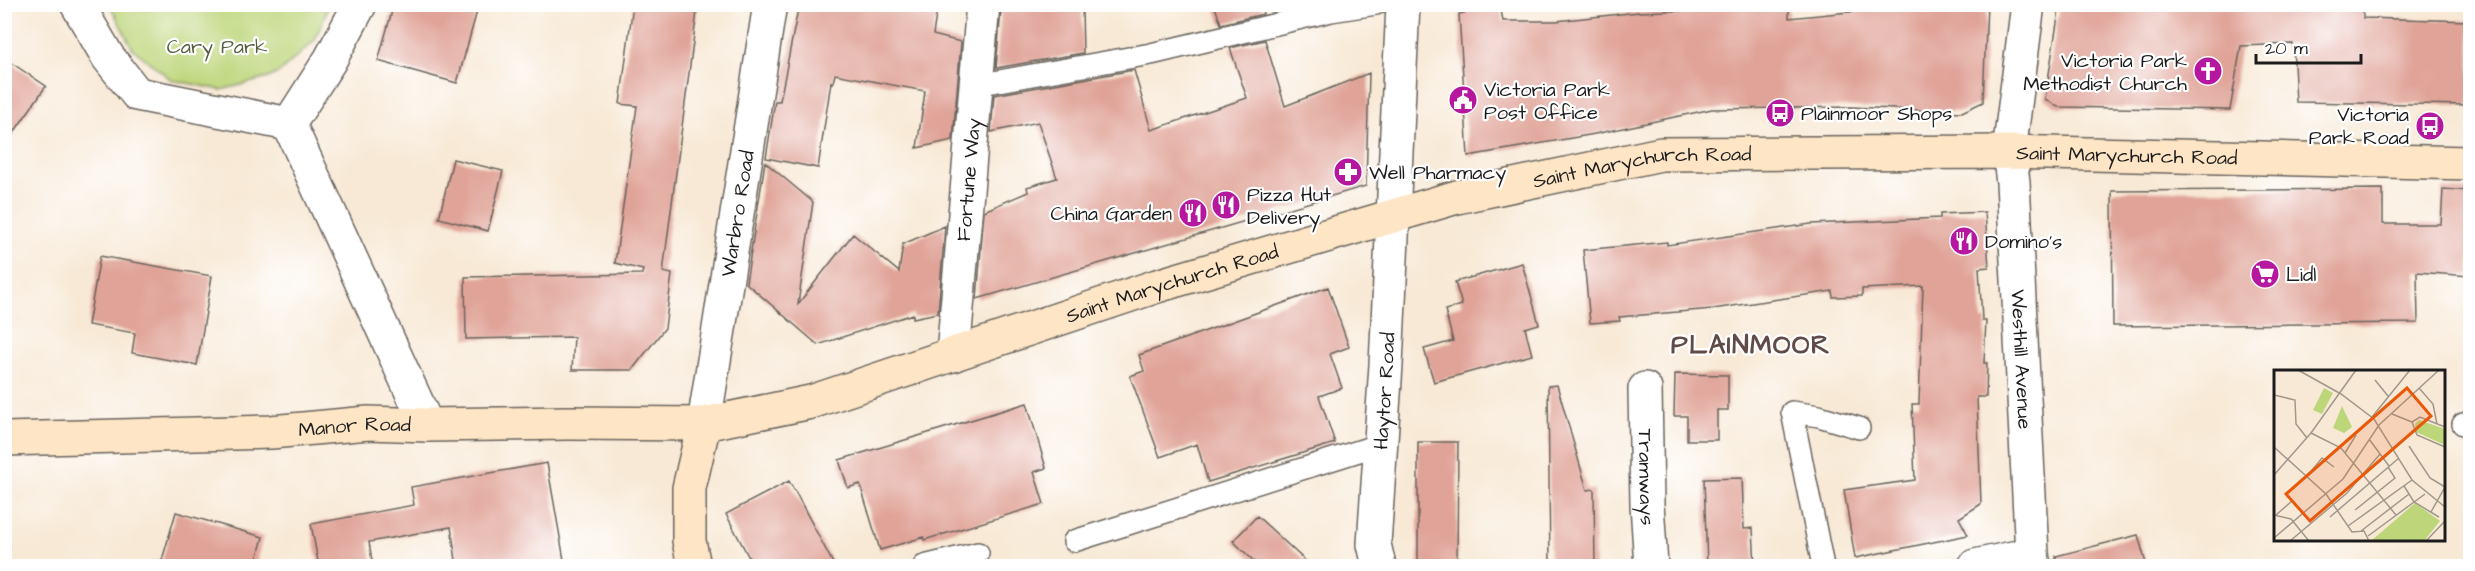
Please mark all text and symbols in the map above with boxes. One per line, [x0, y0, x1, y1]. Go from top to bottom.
scale bar [2256, 27, 2361, 65]
park label: Cary Park [167, 33, 267, 62]
text: 20 m [2265, 36, 2308, 61]
place label: Victoria Park Methodist Church [2023, 47, 2187, 98]
church icon: Victoria Park Methodist Church [2192, 55, 2224, 87]
place label: Victoria Park Post Office [1484, 76, 1610, 127]
public building icon: Victoria Park Post Office [1447, 84, 1479, 116]
bus stop icon: Plainmoor Shops [1764, 97, 1796, 129]
place label: Plainmoor Shops [1801, 100, 1952, 128]
place label: Victoria Park Road [2309, 101, 2409, 152]
bus stop icon: Victoria Park Road [2414, 110, 2446, 142]
street label: Fortune Way [950, 117, 989, 242]
street label: Saint Marychurch Road [2016, 139, 2238, 172]
street label: Saint Marychurch Road [1530, 140, 1752, 196]
street label: Warbro Road [714, 149, 762, 279]
pharmacy icon: Well Pharmacy [1332, 156, 1364, 188]
place label: Well Pharmacy [1369, 159, 1506, 188]
place label: Pizza Hut Delivery [1247, 181, 1331, 233]
restaurant icon: Pizza Hut Delivery [1210, 189, 1242, 221]
restaurant icon: China Garden [1177, 197, 1209, 229]
place label: China Garden [1051, 200, 1172, 228]
restaurant icon: Domino's [1948, 225, 1980, 257]
place label: Domino's [1985, 228, 2062, 256]
street label: Saint Marychurch Road [1062, 238, 1282, 331]
supermarket icon: Lidl [2249, 258, 2281, 290]
place label: Lidl [2286, 261, 2316, 289]
street label: Westhill Avenue [2004, 289, 2039, 430]
district label: PLAINMOOR [1671, 327, 1831, 363]
street label: Haytor Road [1367, 332, 1403, 451]
inset map [2274, 370, 2445, 541]
street label: Manor Road [297, 410, 411, 444]
street label: Tramways [1631, 428, 1661, 526]

